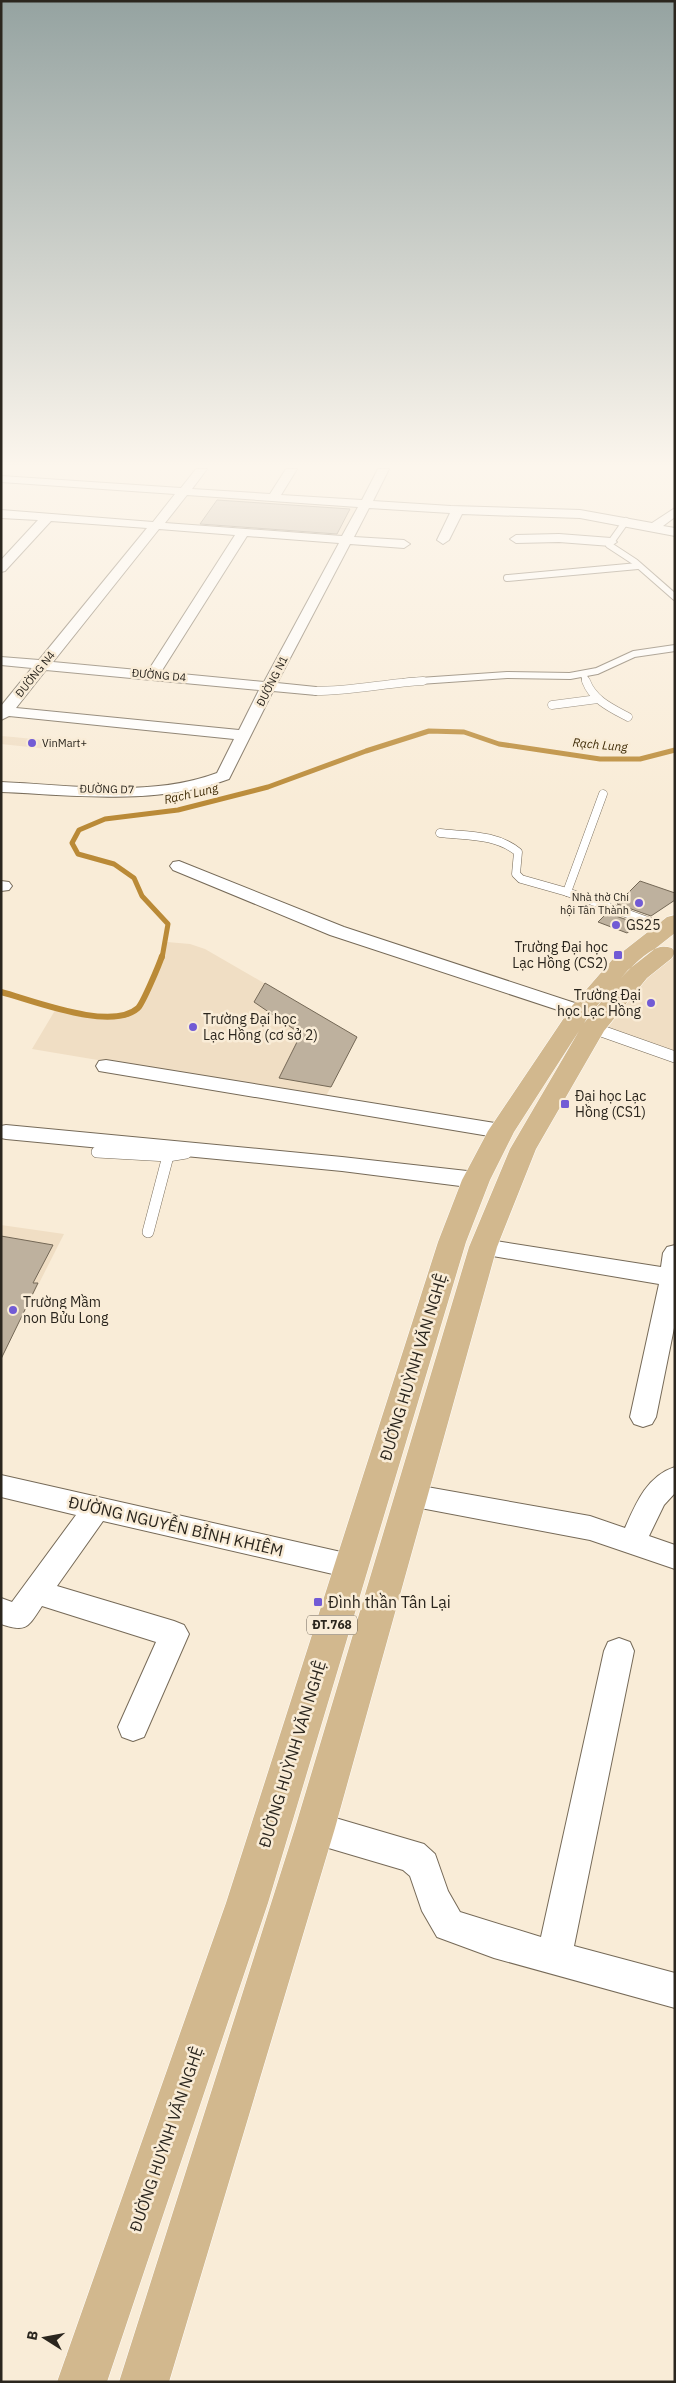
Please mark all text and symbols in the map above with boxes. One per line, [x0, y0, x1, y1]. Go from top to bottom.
street label: ĐƯỜNG N4 [12, 648, 58, 700]
street label: ĐƯỜNG N1 [253, 653, 291, 709]
street label: ĐƯỜNG D4 [131, 666, 187, 684]
water label: Rạch Lung [572, 735, 629, 754]
place label: VinMart+ [42, 736, 87, 750]
marker: VinMart+ [26, 737, 38, 749]
water label: Rạch Lung [162, 780, 220, 807]
street label: ĐƯỜNG D7 [80, 782, 134, 796]
place label: Nhà thờ Chi hội Tân Thành [560, 890, 629, 917]
marker: Nhà thờ Chi hội Tân Thành [633, 897, 645, 909]
place label: GS25 [626, 916, 661, 934]
marker: GS25 [610, 919, 622, 931]
place label: Trường Đại học Lạc Hồng (CS2) [512, 938, 608, 972]
marker: Trường Đại học Lạc Hồng (CS2) [612, 949, 624, 961]
place label: Trường Đại học Lạc Hồng [557, 986, 642, 1020]
marker: Trường Đại học Lạc Hồng [645, 997, 657, 1009]
place label: Trường Đại học Lạc Hồng (cơ sở 2) [203, 1010, 318, 1044]
marker: Trường Đại học Lạc Hồng (cơ sở 2) [187, 1021, 199, 1033]
place label: Đại học Lạc Hồng (CS1) [575, 1087, 646, 1121]
marker: Đại học Lạc Hồng (CS1) [559, 1098, 571, 1110]
street label: ĐƯỜNG HUỲNH VĂN NGHỆ [374, 1271, 451, 1463]
place label: Trường Mầm non Bửu Long [23, 1293, 109, 1327]
marker: Trường Mầm non Bửu Long [7, 1304, 19, 1316]
street label: ĐƯỜNG NGUYỄN BỈNH KHIÊM [67, 1490, 286, 1560]
place label: Đình thần Tân Lại [328, 1592, 451, 1612]
marker: Đình thần Tân Lại [312, 1596, 324, 1608]
road number: ĐT.768 [307, 1616, 357, 1634]
street label: ĐƯỜNG HUỲNH VĂN NGHỆ [253, 1658, 330, 1850]
street label: ĐƯỜNG HUỲNH VĂN NGHỆ [124, 2043, 207, 2234]
north arrow [20, 2313, 70, 2363]
text: B [23, 2329, 42, 2342]

